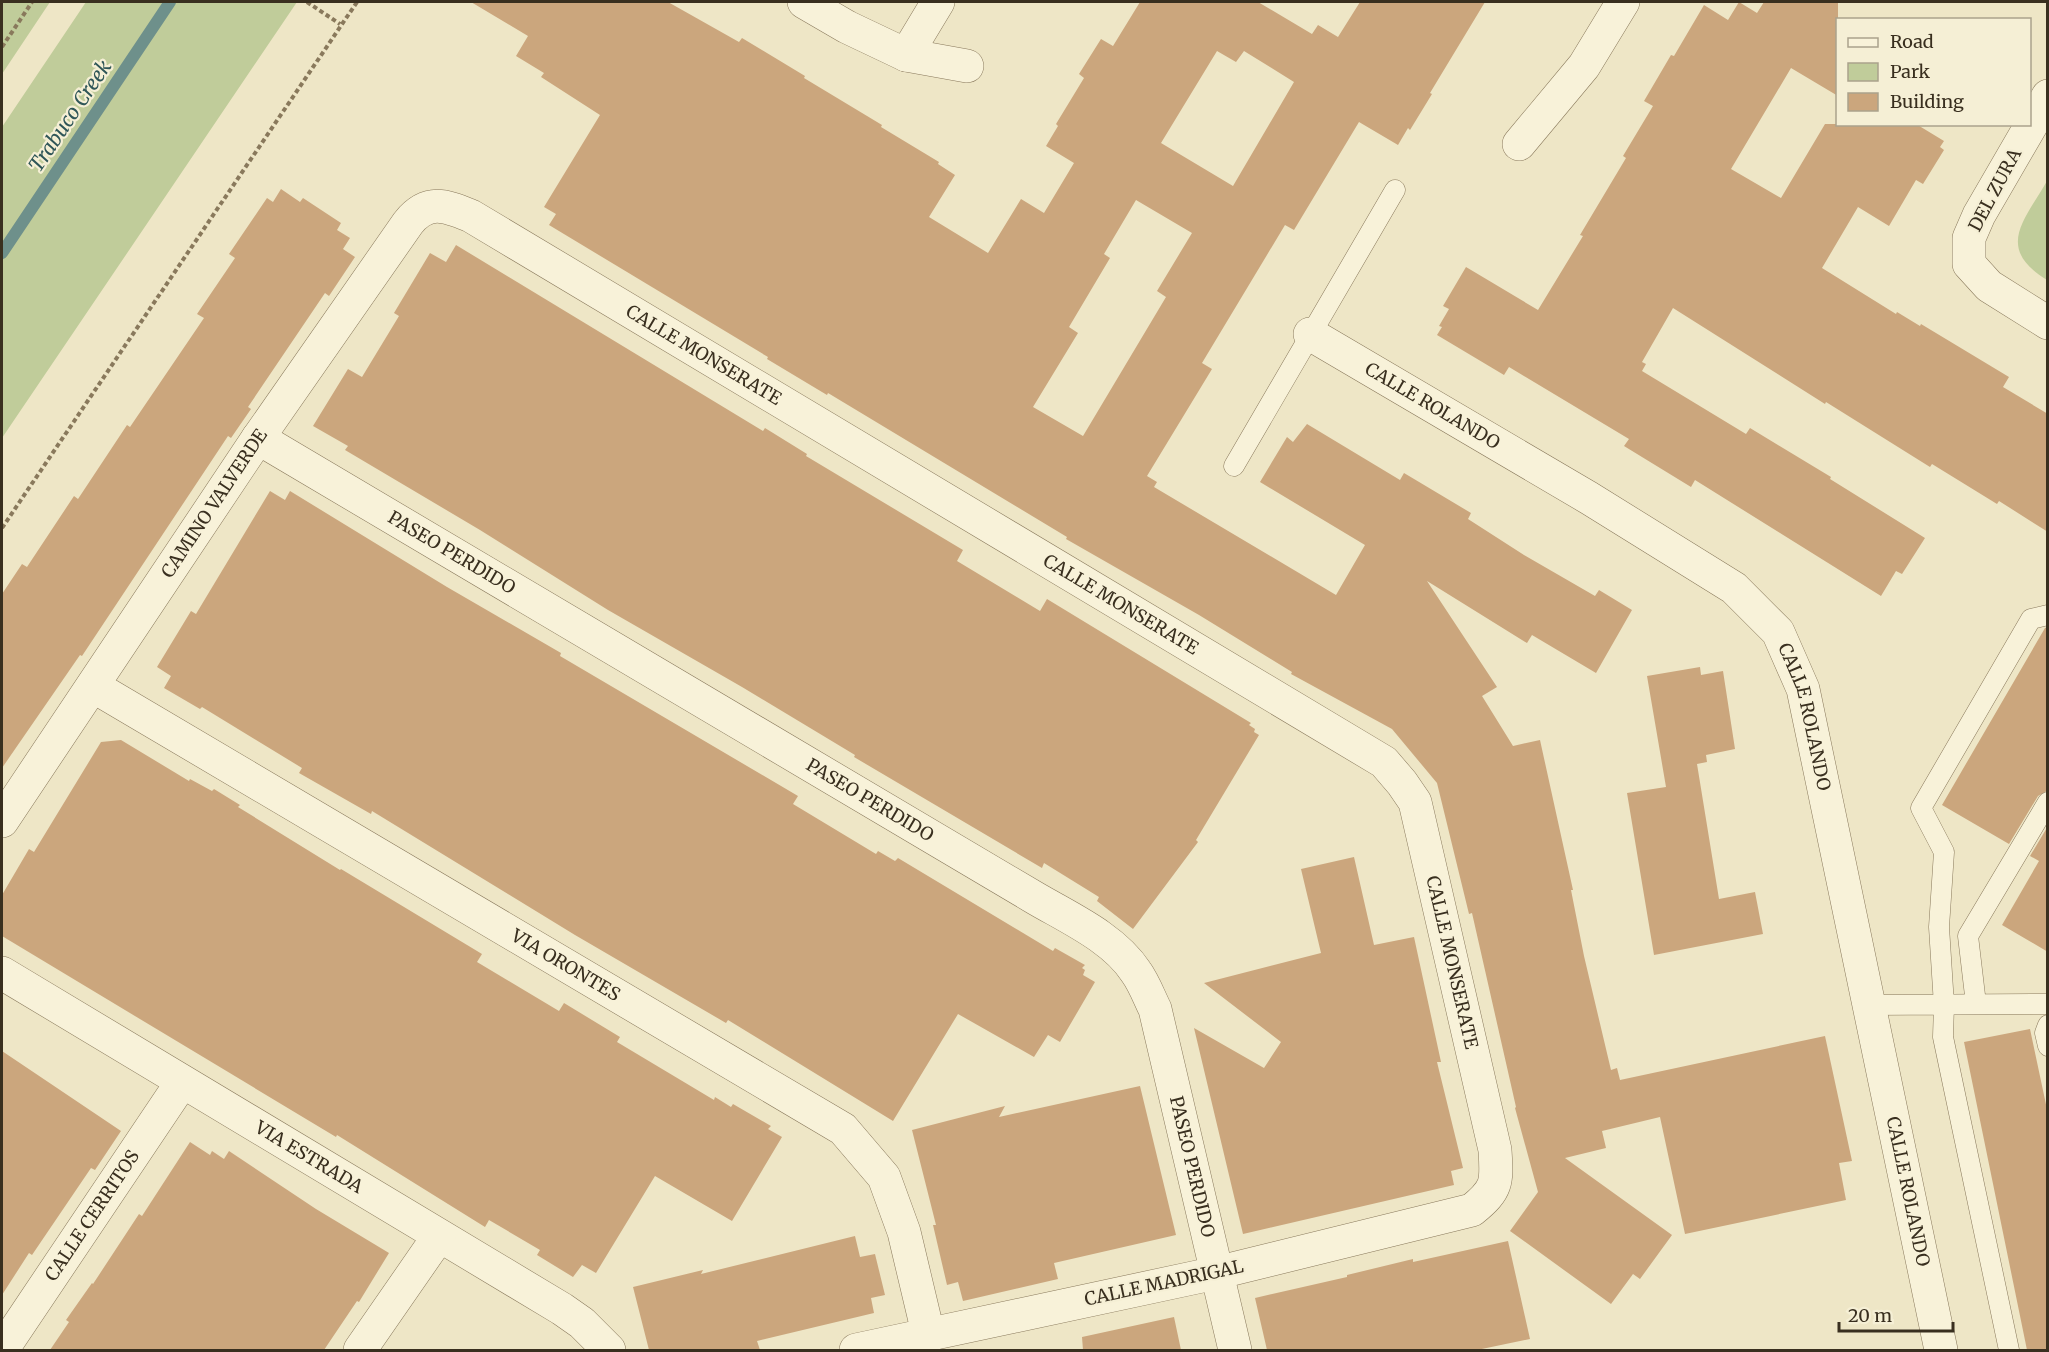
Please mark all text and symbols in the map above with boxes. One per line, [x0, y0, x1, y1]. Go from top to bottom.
legend [1836, 18, 2031, 126]
text: Road [1890, 30, 1934, 53]
water label: Trabuco Creek [23, 55, 116, 176]
text: Park [1890, 60, 1931, 83]
text: Building [1890, 90, 1964, 113]
street label: DEL ZURA [1963, 144, 2026, 235]
street label: CALLE MONSERATE [622, 299, 786, 410]
street label: CALLE ROLANDO [1361, 357, 1504, 454]
street label: CAMINO VALVERDE [156, 424, 272, 582]
street label: PASEO PERDIDO [384, 506, 520, 599]
street label: CALLE MONSERATE [1039, 549, 1203, 660]
street label: CALLE ROLANDO [1773, 639, 1836, 793]
street label: PASEO PERDIDO [802, 753, 938, 846]
street label: CALLE MONSERATE [1421, 873, 1484, 1052]
street label: VIA ORONTES [506, 923, 625, 1006]
street label: PASEO PERDIDO [1165, 1094, 1220, 1239]
street label: CALLE ROLANDO [1882, 1114, 1935, 1268]
street label: VIA ESTRADA [250, 1115, 368, 1198]
street label: CALLE CERRITOS [40, 1145, 144, 1285]
street label: CALLE MADRIGAL [1082, 1254, 1246, 1311]
scale bar [1839, 1295, 1953, 1333]
text: 20 m [1848, 1304, 1892, 1327]

